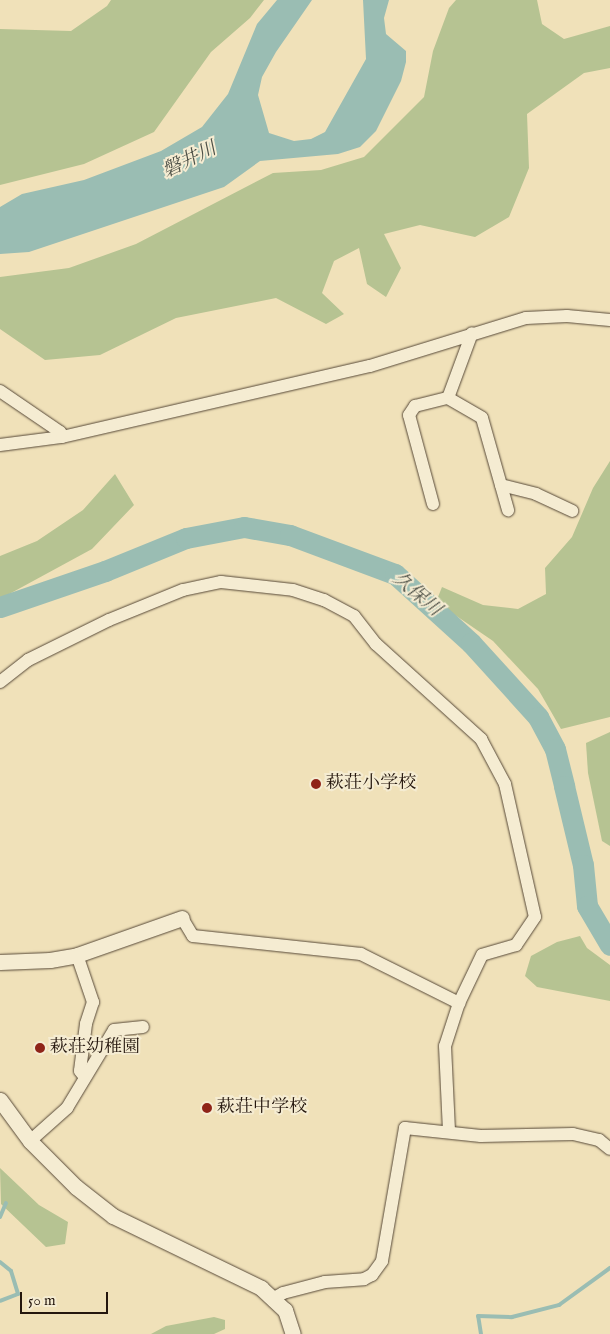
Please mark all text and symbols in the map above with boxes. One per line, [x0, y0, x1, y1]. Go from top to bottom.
water label: 磐井川 [159, 138, 221, 184]
water label: 久保川 [387, 568, 445, 622]
place label: 萩荘小学校 [326, 773, 416, 795]
marker: 萩荘小学校 [310, 778, 322, 790]
place label: 萩荘幼稚園 [50, 1037, 140, 1059]
marker: 萩荘幼稚園 [34, 1042, 46, 1054]
place label: 萩荘中学校 [217, 1097, 307, 1119]
marker: 萩荘中学校 [201, 1102, 213, 1114]
scale bar [22, 1282, 110, 1314]
text: 50 m [28, 1291, 56, 1310]

